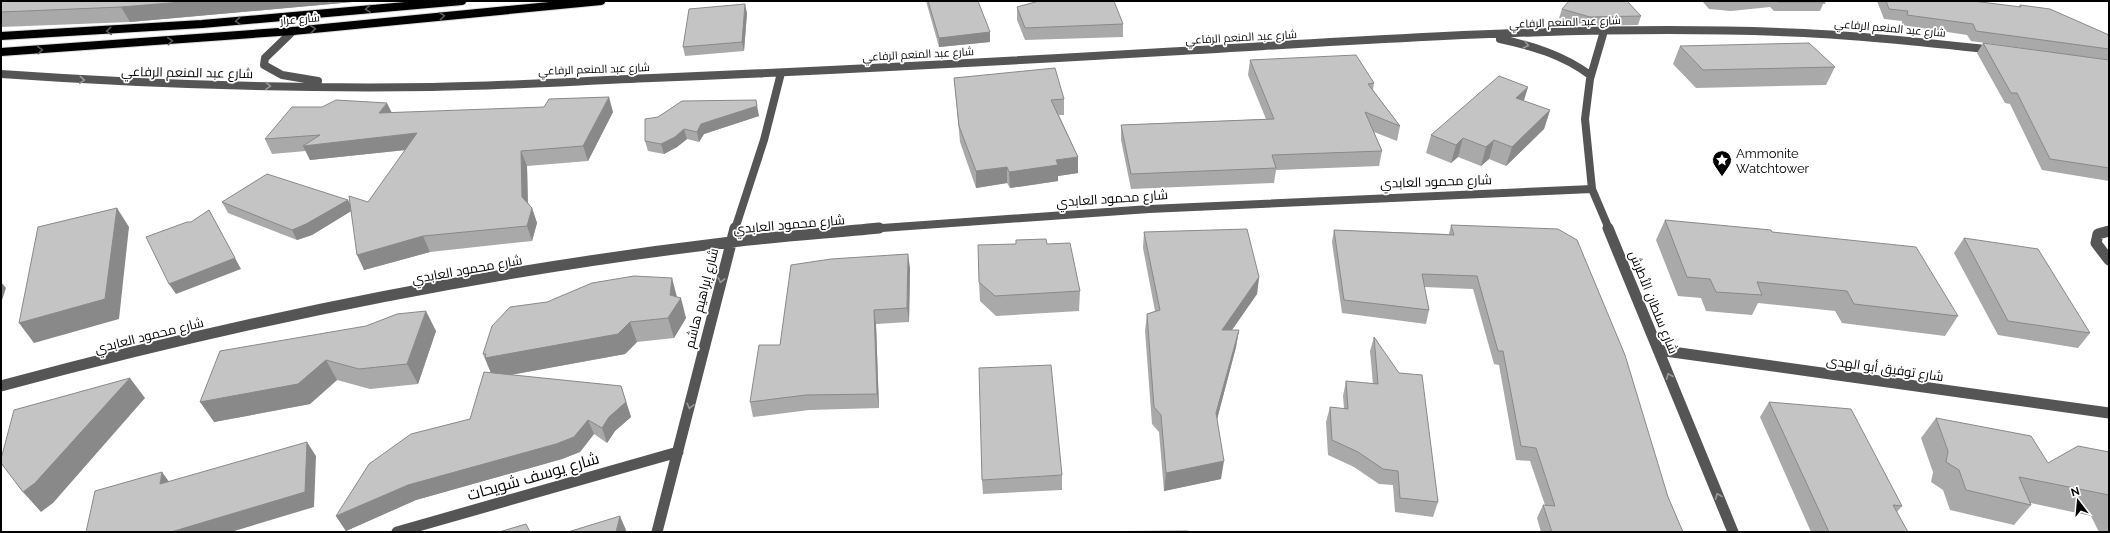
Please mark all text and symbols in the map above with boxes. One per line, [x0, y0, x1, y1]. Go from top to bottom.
one-way arrow [365, 5, 371, 14]
street label: شارع عرار [279, 11, 321, 29]
one-way arrow [439, 12, 446, 21]
street label: شارع عبد المنعم الرفاعي [1509, 14, 1621, 33]
one-way arrow [235, 16, 241, 25]
street label: شارع عبد المنعم الرفاعي [1834, 17, 1946, 42]
one-way arrow [310, 25, 316, 34]
one-way arrow [106, 26, 112, 35]
street label: شارع عبد المنعم الرفاعي [1185, 28, 1297, 49]
one-way arrow [167, 36, 173, 45]
one-way arrow [1522, 40, 1529, 49]
street label: شارع عبد المنعم الرفاعي [862, 45, 974, 66]
one-way arrow [37, 46, 43, 55]
street label: شارع عبد المنعم الرفاعي [538, 61, 650, 80]
street label: شارع عبد المنعم الرفاعي [121, 64, 253, 84]
one-way arrow [79, 76, 85, 85]
one-way arrow [265, 81, 271, 90]
place label: Ammonite Watchtower [1736, 146, 1810, 176]
place icon: Ammonite Watchtower [1711, 149, 1733, 177]
street label: شارع محمود العابدي [1380, 172, 1492, 194]
street label: شارع محمود العابدي [1056, 187, 1169, 213]
street label: شارع محمود العابدي [733, 212, 846, 240]
street label: شارع إبراهيم هاشم [682, 247, 723, 350]
street label: شارع سلطان الأطرش [1625, 248, 1681, 356]
street label: شارع محمود العابدي [411, 252, 524, 290]
one-way arrow [717, 276, 726, 283]
street label: شارع محمود العابدي [93, 315, 206, 359]
street label: شارع توفيق أبو الهدى [1825, 352, 1945, 385]
one-way arrow [1665, 372, 1673, 379]
one-way arrow [686, 403, 694, 409]
street label: شارع يوسف شويحات [465, 449, 602, 506]
north arrow [2058, 481, 2098, 521]
text: N [2070, 484, 2081, 499]
one-way arrow [1715, 492, 1723, 500]

